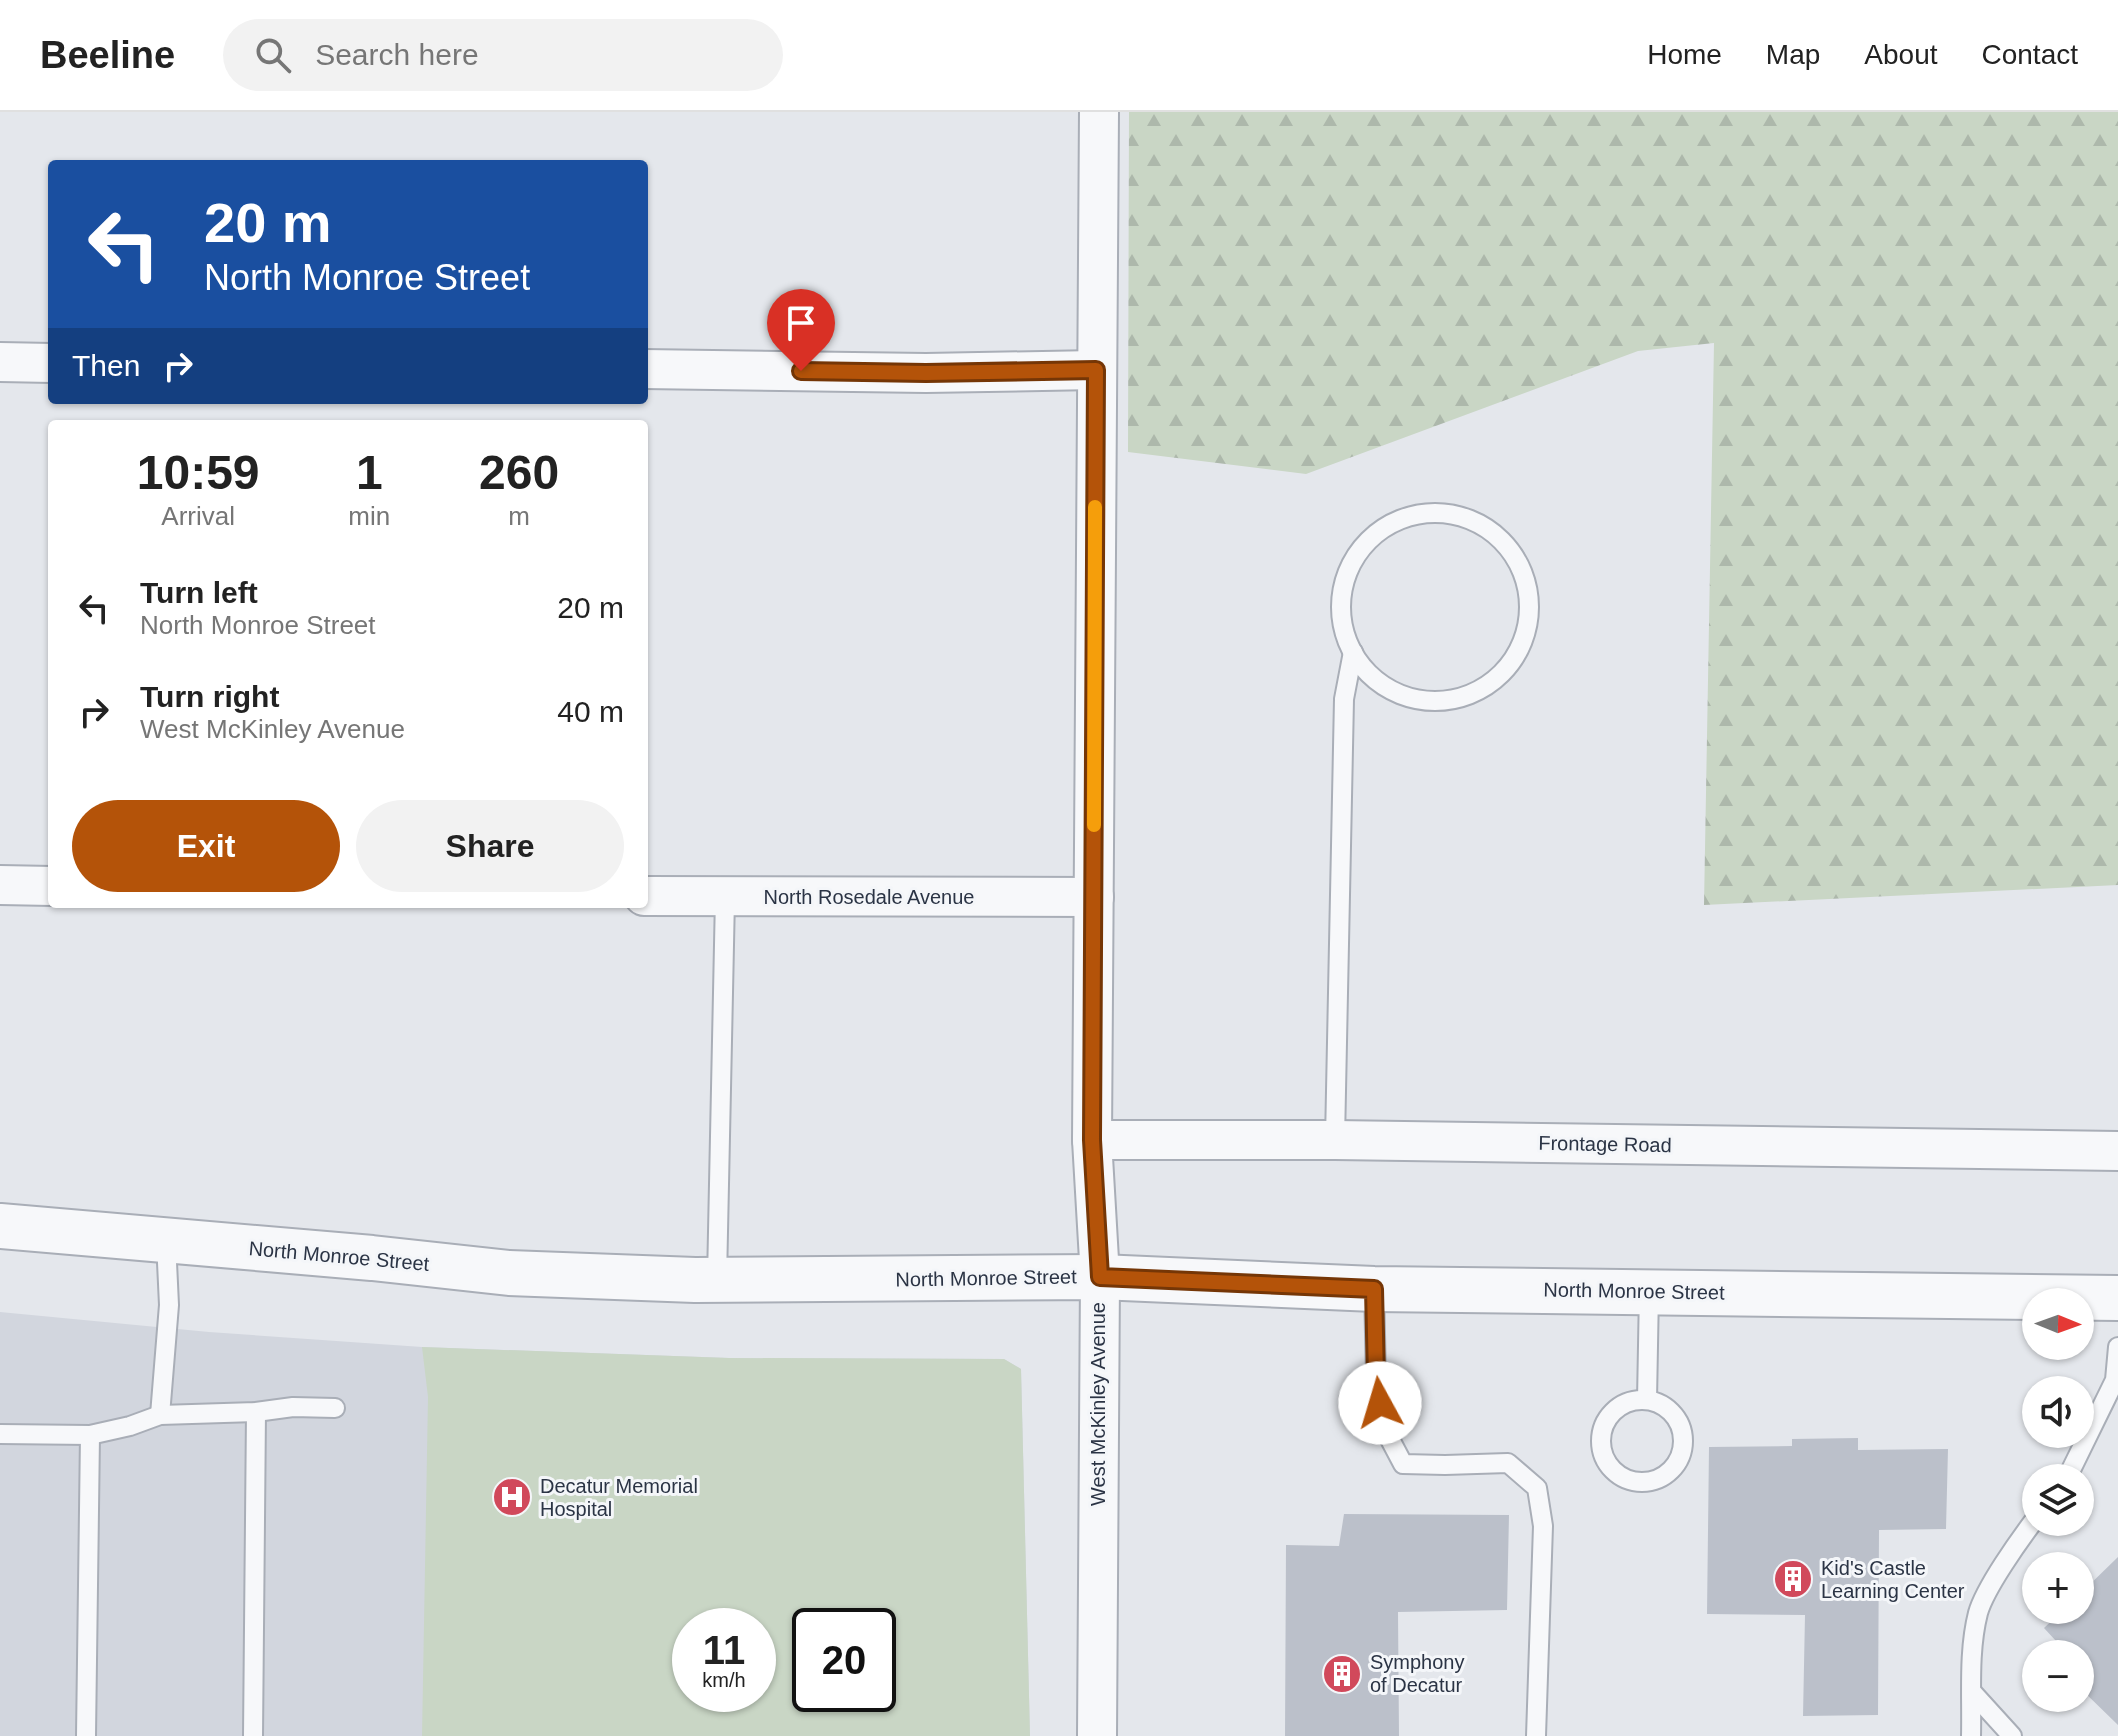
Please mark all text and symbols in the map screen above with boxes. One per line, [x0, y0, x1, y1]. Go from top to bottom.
search box [223, 19, 783, 91]
icon: search [251, 33, 295, 77]
text: Beeline [40, 34, 175, 76]
text: Search here [315, 38, 479, 71]
text: Home [1647, 39, 1722, 70]
text: Map [1766, 39, 1820, 70]
text: About [1864, 39, 1938, 70]
text: Contact [1982, 39, 2078, 70]
text: 20 m [204, 191, 332, 254]
icon: left [72, 192, 176, 296]
text: North Monroe Street [204, 257, 530, 298]
pin [767, 289, 835, 371]
icon: arrive [779, 301, 823, 345]
icon: right [156, 344, 200, 388]
text: Then [72, 349, 140, 382]
text: 10:59 [137, 446, 260, 499]
text: 1 [356, 446, 383, 499]
text: 260 [479, 446, 559, 499]
text: Arrival [161, 501, 235, 531]
text: min [348, 501, 390, 531]
text: m [508, 501, 530, 531]
text: Turn left [140, 576, 258, 609]
icon: left [72, 586, 116, 630]
text: 20 m [557, 591, 624, 624]
text: North Monroe Street [140, 610, 376, 640]
text: Turn right [140, 680, 279, 713]
icon: right [72, 690, 116, 734]
text: 40 m [557, 695, 624, 728]
text: West McKinley Avenue [140, 714, 405, 744]
button: Exit [72, 800, 340, 892]
button: Share [356, 800, 624, 892]
street label: North Rosedale Avenue [764, 886, 974, 908]
street label: Frontage Road [1538, 1132, 1672, 1156]
street label: North Monroe Street [248, 1237, 431, 1275]
street label: North Monroe Street [895, 1265, 1077, 1291]
street label: North Monroe Street [1543, 1278, 1725, 1304]
north arrow [2022, 1288, 2094, 1360]
map controls [2022, 1288, 2094, 1712]
street label: West McKinley Avenue [1087, 1302, 1109, 1506]
position arrow [1338, 1361, 1422, 1445]
button: sound [2022, 1376, 2094, 1448]
button: layers [2022, 1464, 2094, 1536]
place label: Decatur Memorial Hospital [540, 1475, 698, 1520]
hospital icon: Decatur Memorial Hospital [491, 1476, 533, 1518]
button: + [2022, 1552, 2094, 1624]
place label: Kid's Castle Learning Center [1821, 1557, 1965, 1602]
building icon: Kid's Castle Learning Center [1772, 1558, 1814, 1600]
speed limit sign: 20 [792, 1608, 896, 1712]
text: 11 [703, 1628, 745, 1672]
button: − [2022, 1640, 2094, 1712]
place label: Symphony of Decatur [1370, 1651, 1465, 1696]
building icon: Symphony of Decatur [1321, 1653, 1363, 1695]
text: km/h [702, 1669, 746, 1691]

